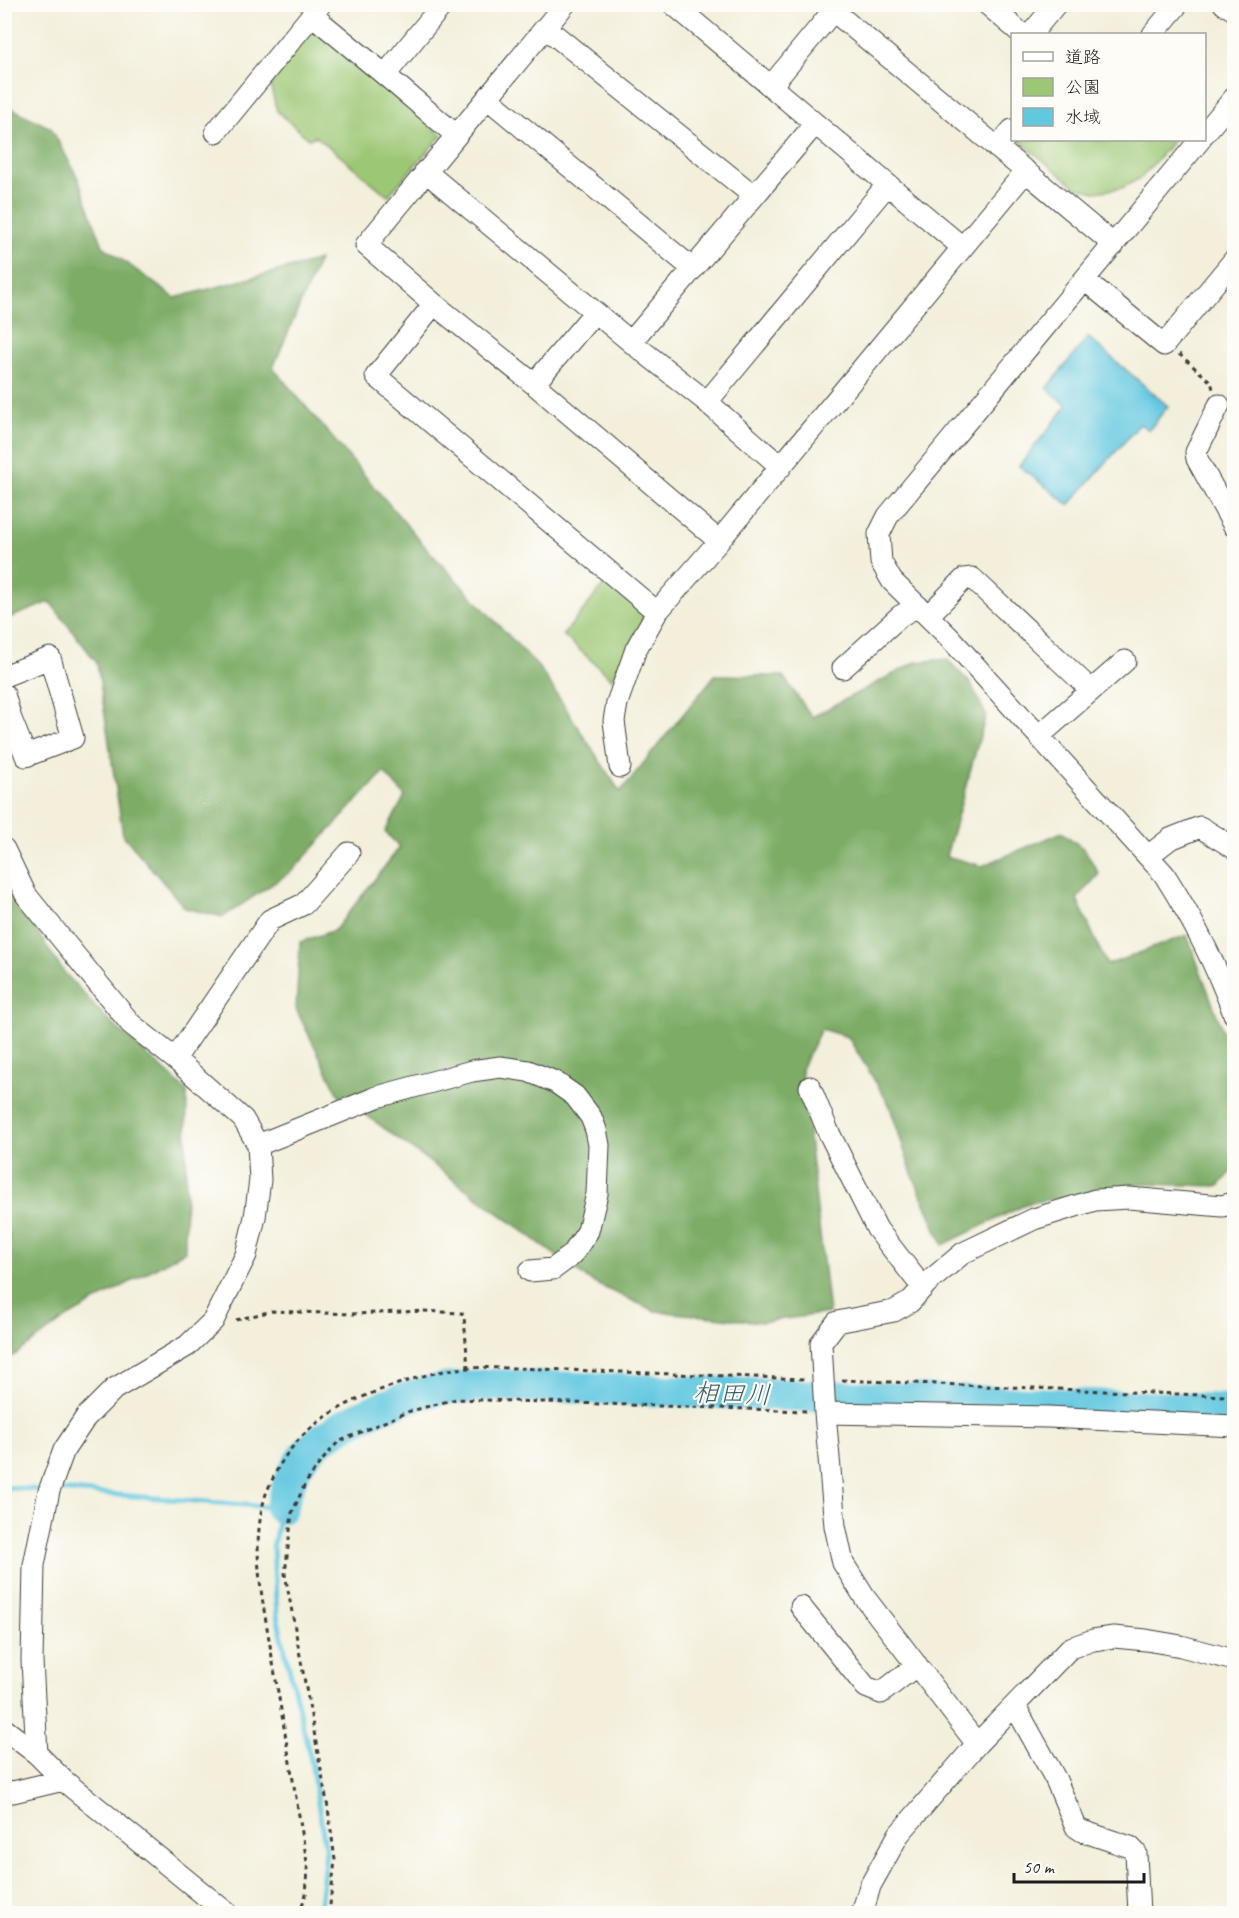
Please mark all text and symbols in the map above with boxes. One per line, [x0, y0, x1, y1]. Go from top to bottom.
legend [1011, 33, 1206, 141]
text: 道路 [1065, 46, 1101, 68]
text: 公園 [1065, 76, 1101, 98]
text: 水域 [1065, 106, 1101, 128]
water label: 相田川 [692, 1376, 772, 1411]
scale bar [1014, 1846, 1144, 1884]
text: 50 m [1023, 1856, 1056, 1878]

